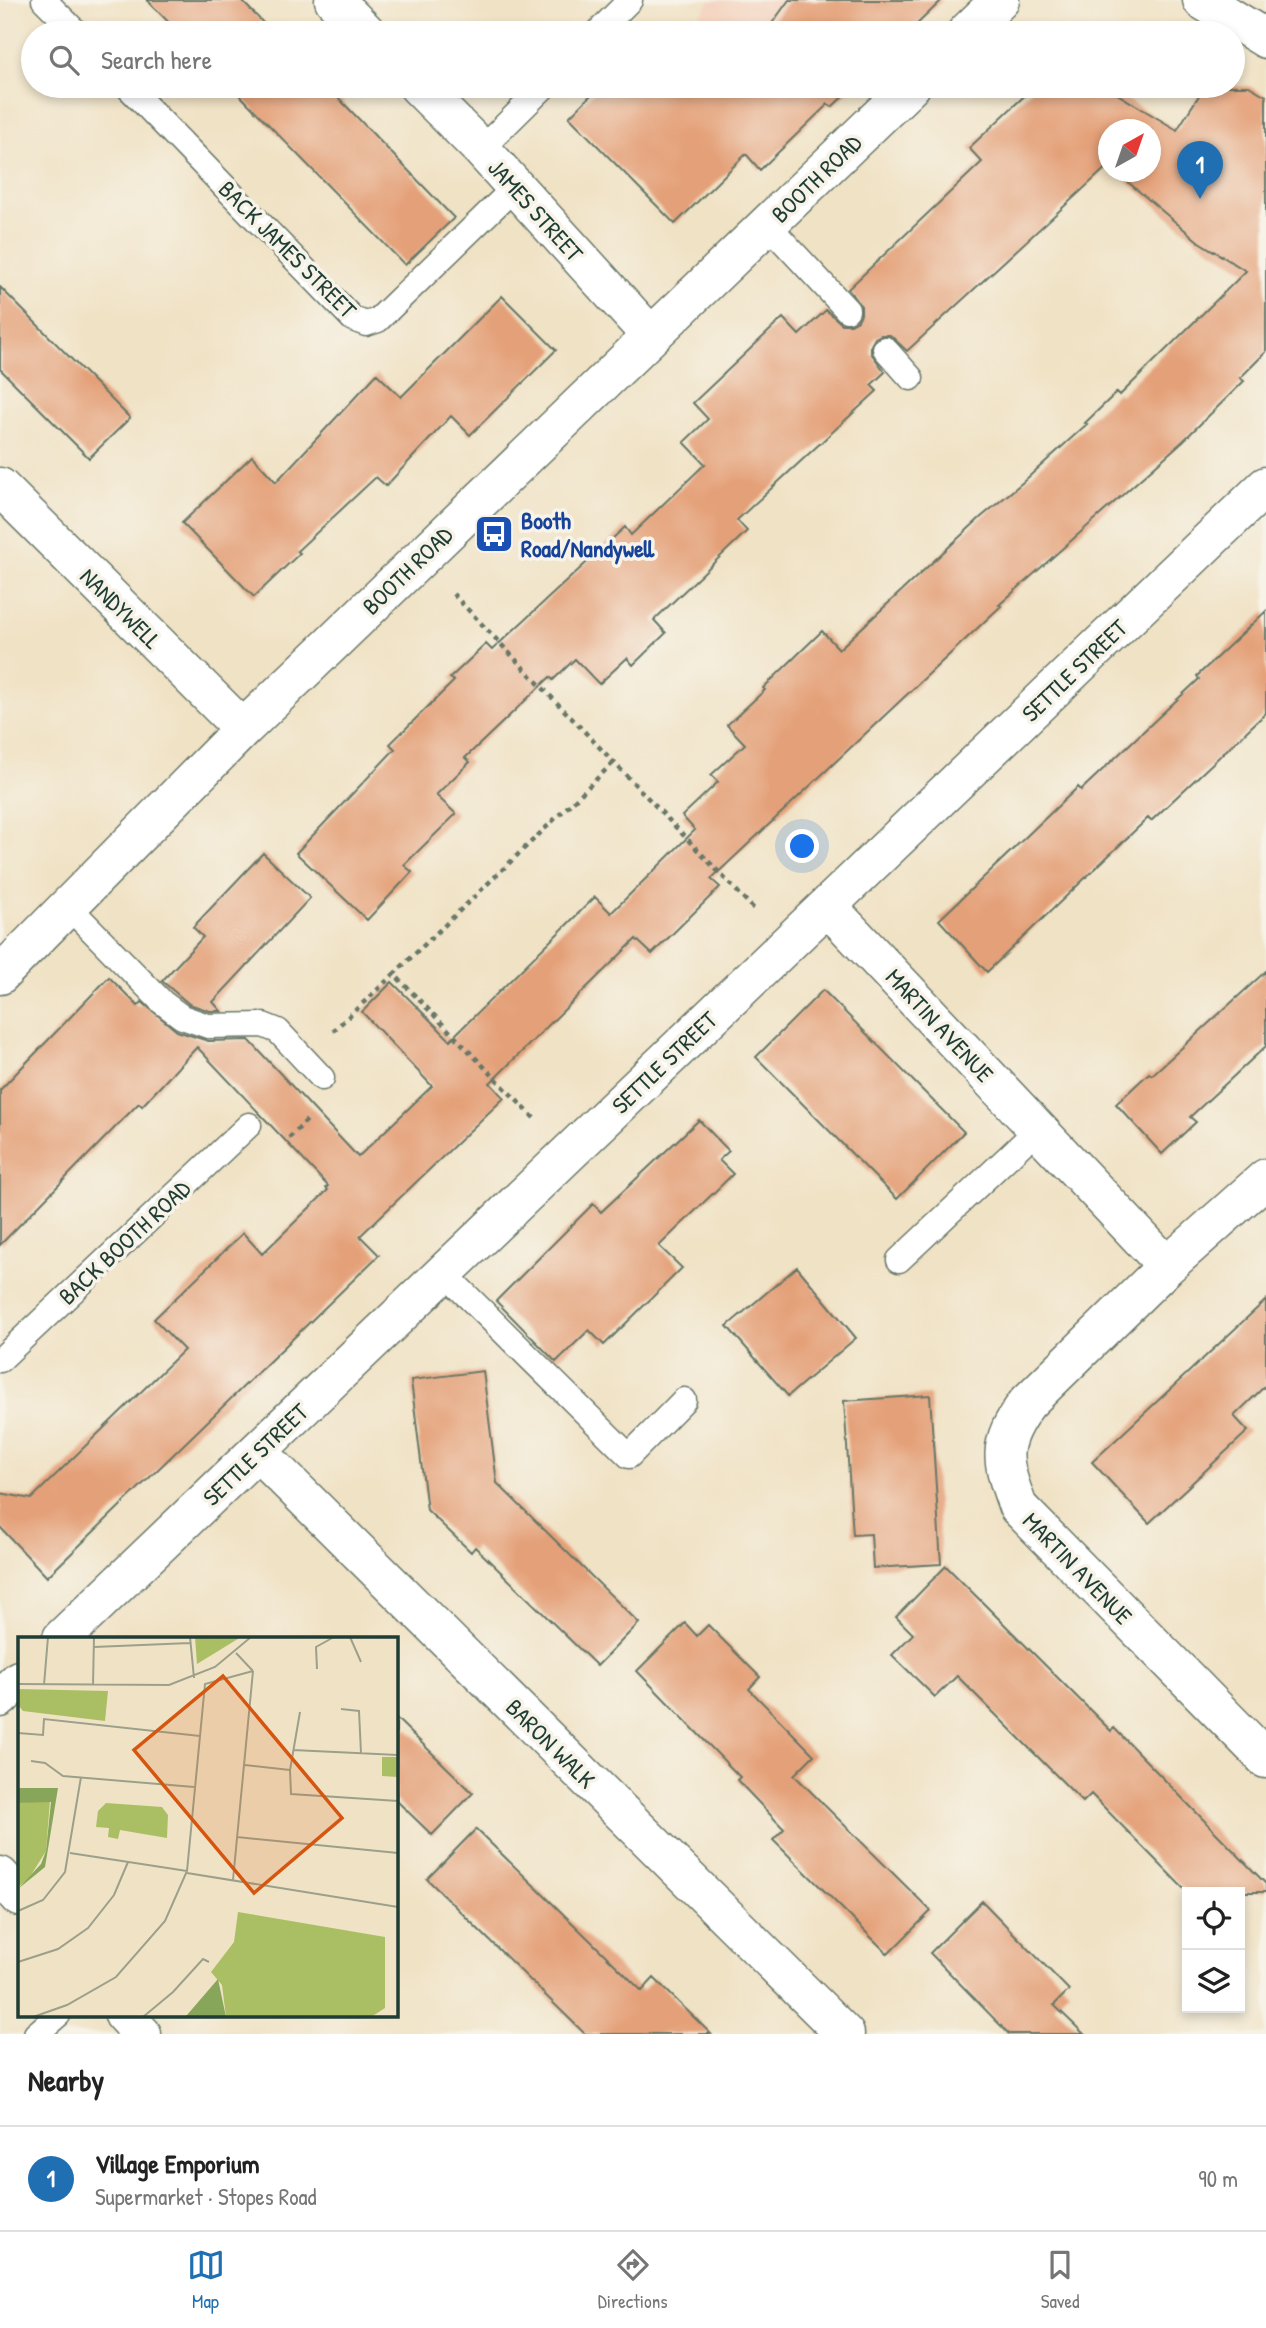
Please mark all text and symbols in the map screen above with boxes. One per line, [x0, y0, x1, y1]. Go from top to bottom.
search box [21, 21, 1245, 98]
icon: search [45, 41, 83, 79]
text: Search here [101, 42, 212, 77]
north arrow [1098, 119, 1161, 182]
street label: BOOTH ROAD [764, 126, 869, 229]
pin: 1 [1177, 141, 1223, 199]
street label: JAMES STREET [481, 152, 591, 269]
street label: BACK JAMES STREET [212, 173, 364, 325]
place label: Booth Road/Nandywell [521, 504, 655, 565]
bus stop icon: Booth Road/Nandywell [473, 513, 515, 555]
street label: BOOTH ROAD [355, 518, 460, 621]
street label: NANDYWELL [73, 560, 169, 656]
street label: SETTLE STREET [1014, 611, 1134, 728]
your location [785, 829, 819, 863]
street label: MARTIN AVENUE [879, 961, 1001, 1089]
street label: SETTLE STREET [604, 1003, 724, 1120]
street label: BACK BOOTH ROAD [51, 1172, 197, 1311]
street label: SETTLE STREET [195, 1395, 315, 1512]
street label: MARTIN AVENUE [1016, 1505, 1140, 1631]
inset map [18, 1637, 397, 2016]
street label: BARON WALK [499, 1691, 603, 1795]
map controls [1182, 1887, 1245, 2013]
button: locate [1182, 1887, 1245, 1950]
button: layers [1182, 1950, 1245, 2013]
text: Nearby [28, 2060, 104, 2100]
text: Village Emporium [95, 2146, 259, 2181]
text: 1 [47, 2163, 55, 2194]
text: 90 m [1198, 2163, 1238, 2194]
text: Supermarket · Stopes Road [95, 2181, 317, 2212]
tab: Map [187, 2246, 225, 2314]
tab: Directions [598, 2246, 668, 2314]
tab: Saved [1041, 2246, 1079, 2314]

